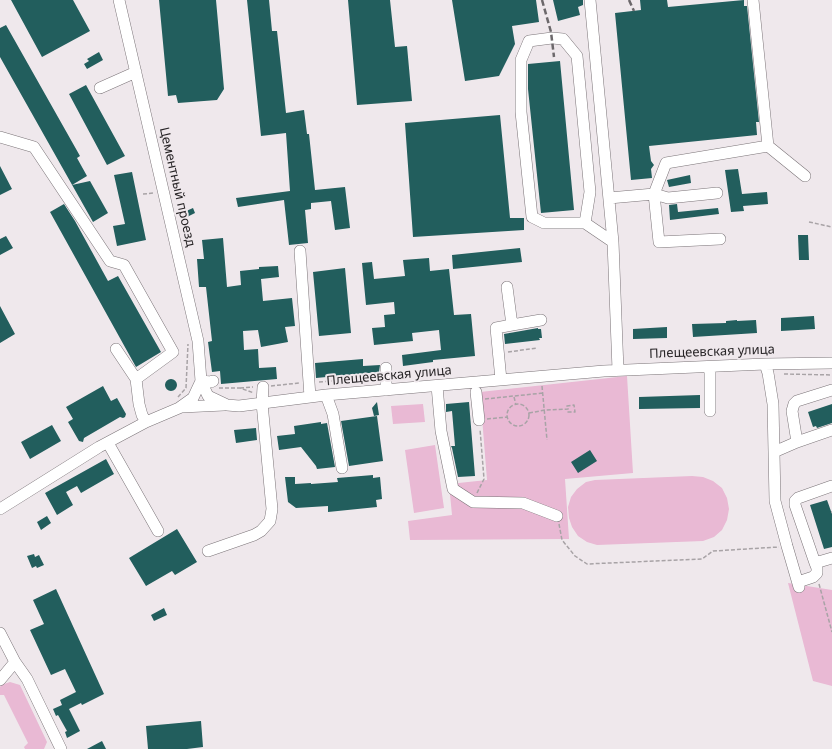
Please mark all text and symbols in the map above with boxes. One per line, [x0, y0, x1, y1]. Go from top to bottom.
street label: Цементный проезд [156, 126, 198, 248]
street label: Плещеевская улица [649, 342, 775, 362]
street label: Плещеевская улица [326, 363, 452, 389]

